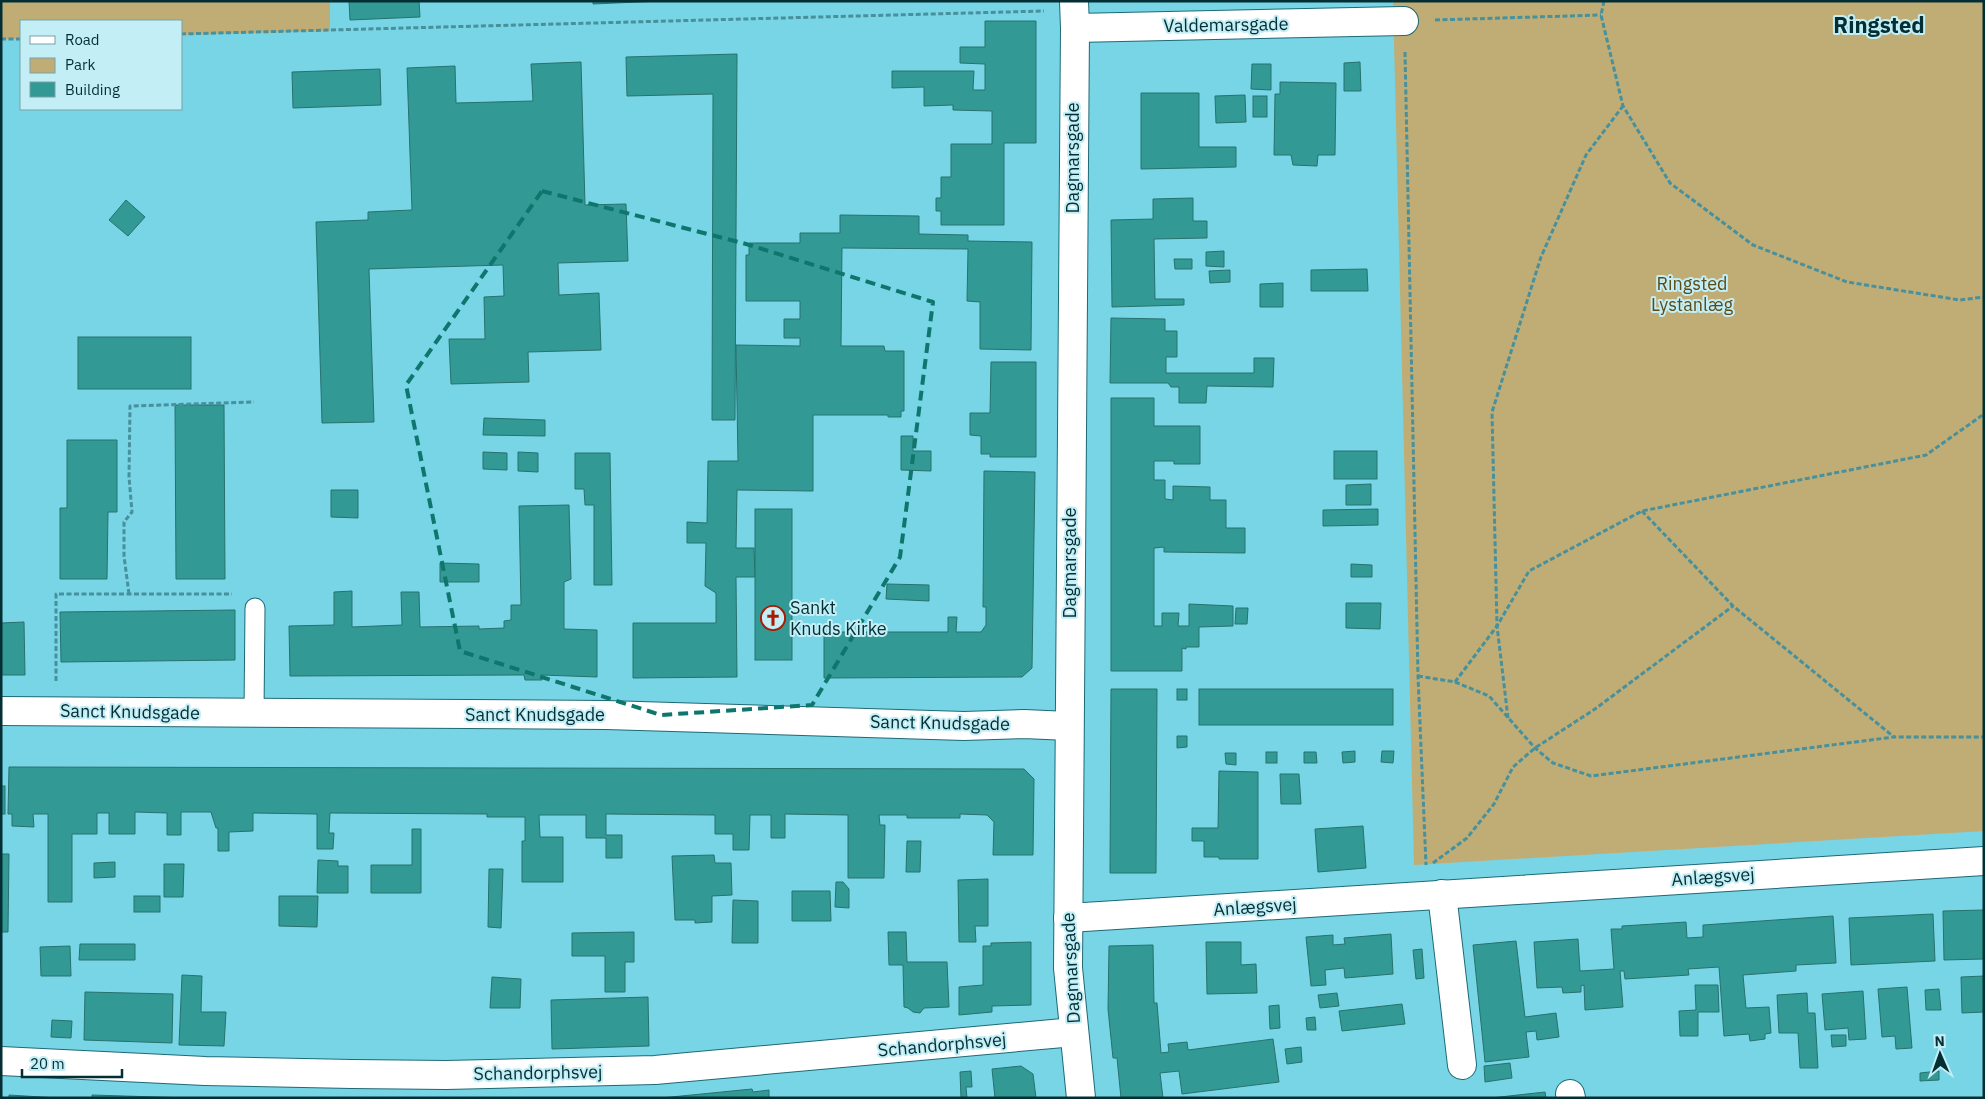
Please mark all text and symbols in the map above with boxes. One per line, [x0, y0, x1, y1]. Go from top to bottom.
district label: Ringsted [1833, 10, 1925, 39]
street label: Valdemarsgade [1163, 12, 1289, 37]
legend [20, 20, 182, 110]
text: Road [65, 30, 100, 49]
text: Park [65, 55, 95, 74]
text: Building [65, 80, 120, 99]
street label: Dagmarsgade [1061, 102, 1084, 214]
park label: Ringsted Lystanlæg [1651, 272, 1733, 316]
street label: Dagmarsgade [1058, 507, 1081, 619]
place label: Sankt Knuds Kirke [790, 596, 887, 640]
church icon: Sankt Knuds Kirke [760, 605, 786, 631]
street label: Sanct Knudsgade [60, 699, 200, 724]
street label: Sanct Knudsgade [465, 703, 605, 726]
street label: Sanct Knudsgade [870, 710, 1010, 735]
street label: Anlægsvej [1671, 862, 1755, 891]
street label: Anlægsvej [1213, 892, 1297, 921]
street label: Dagmarsgade [1056, 912, 1085, 1024]
street label: Schandorphsvej [877, 1027, 1007, 1062]
north arrow [1915, 1029, 1965, 1079]
text: N [1934, 1032, 1945, 1050]
scale bar [22, 1046, 122, 1078]
text: 20 m [30, 1054, 65, 1073]
street label: Schandorphsvej [473, 1060, 603, 1085]

